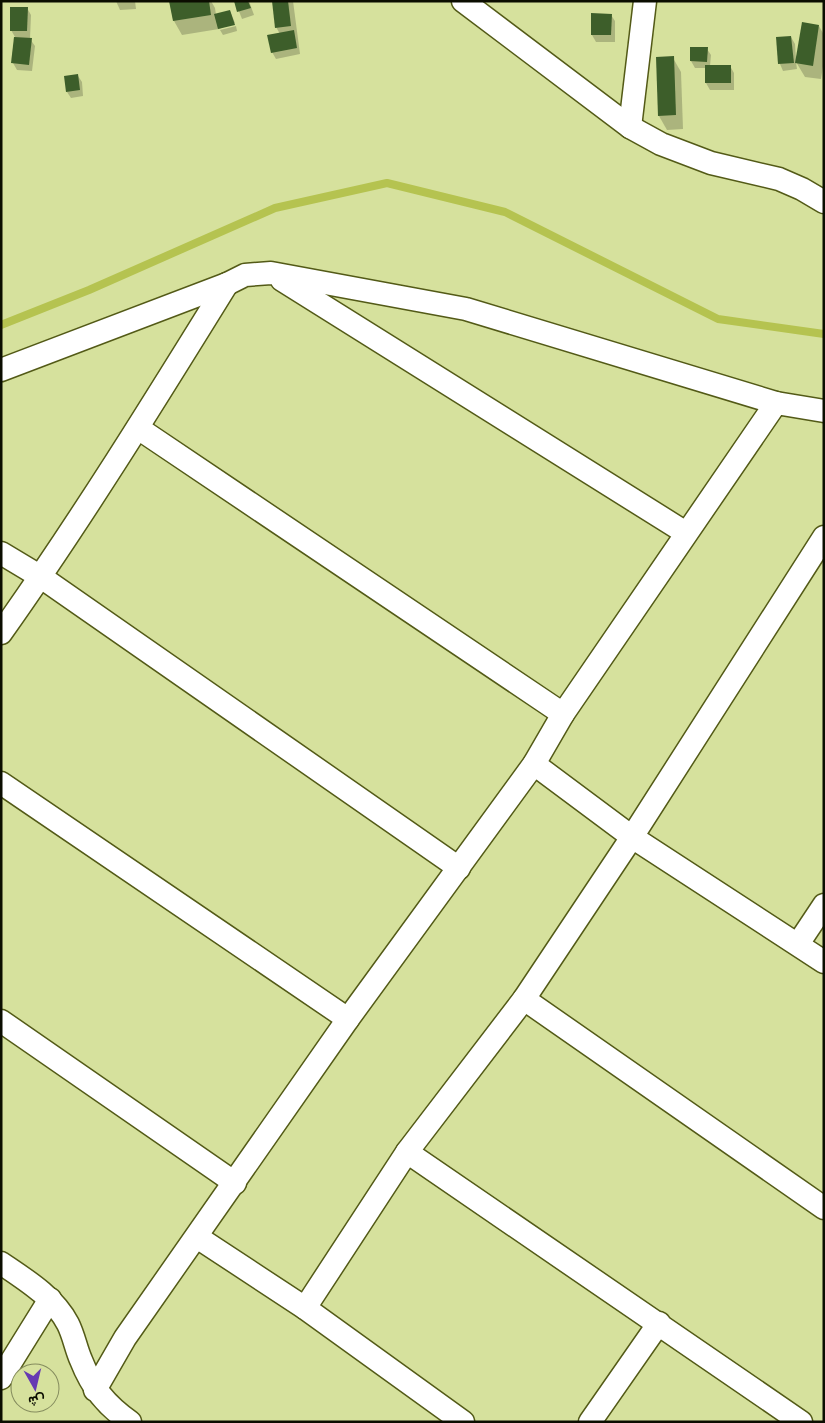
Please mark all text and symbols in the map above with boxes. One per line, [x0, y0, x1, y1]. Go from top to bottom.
north arrow [10, 1363, 60, 1413]
text: ش [27, 1391, 46, 1410]

